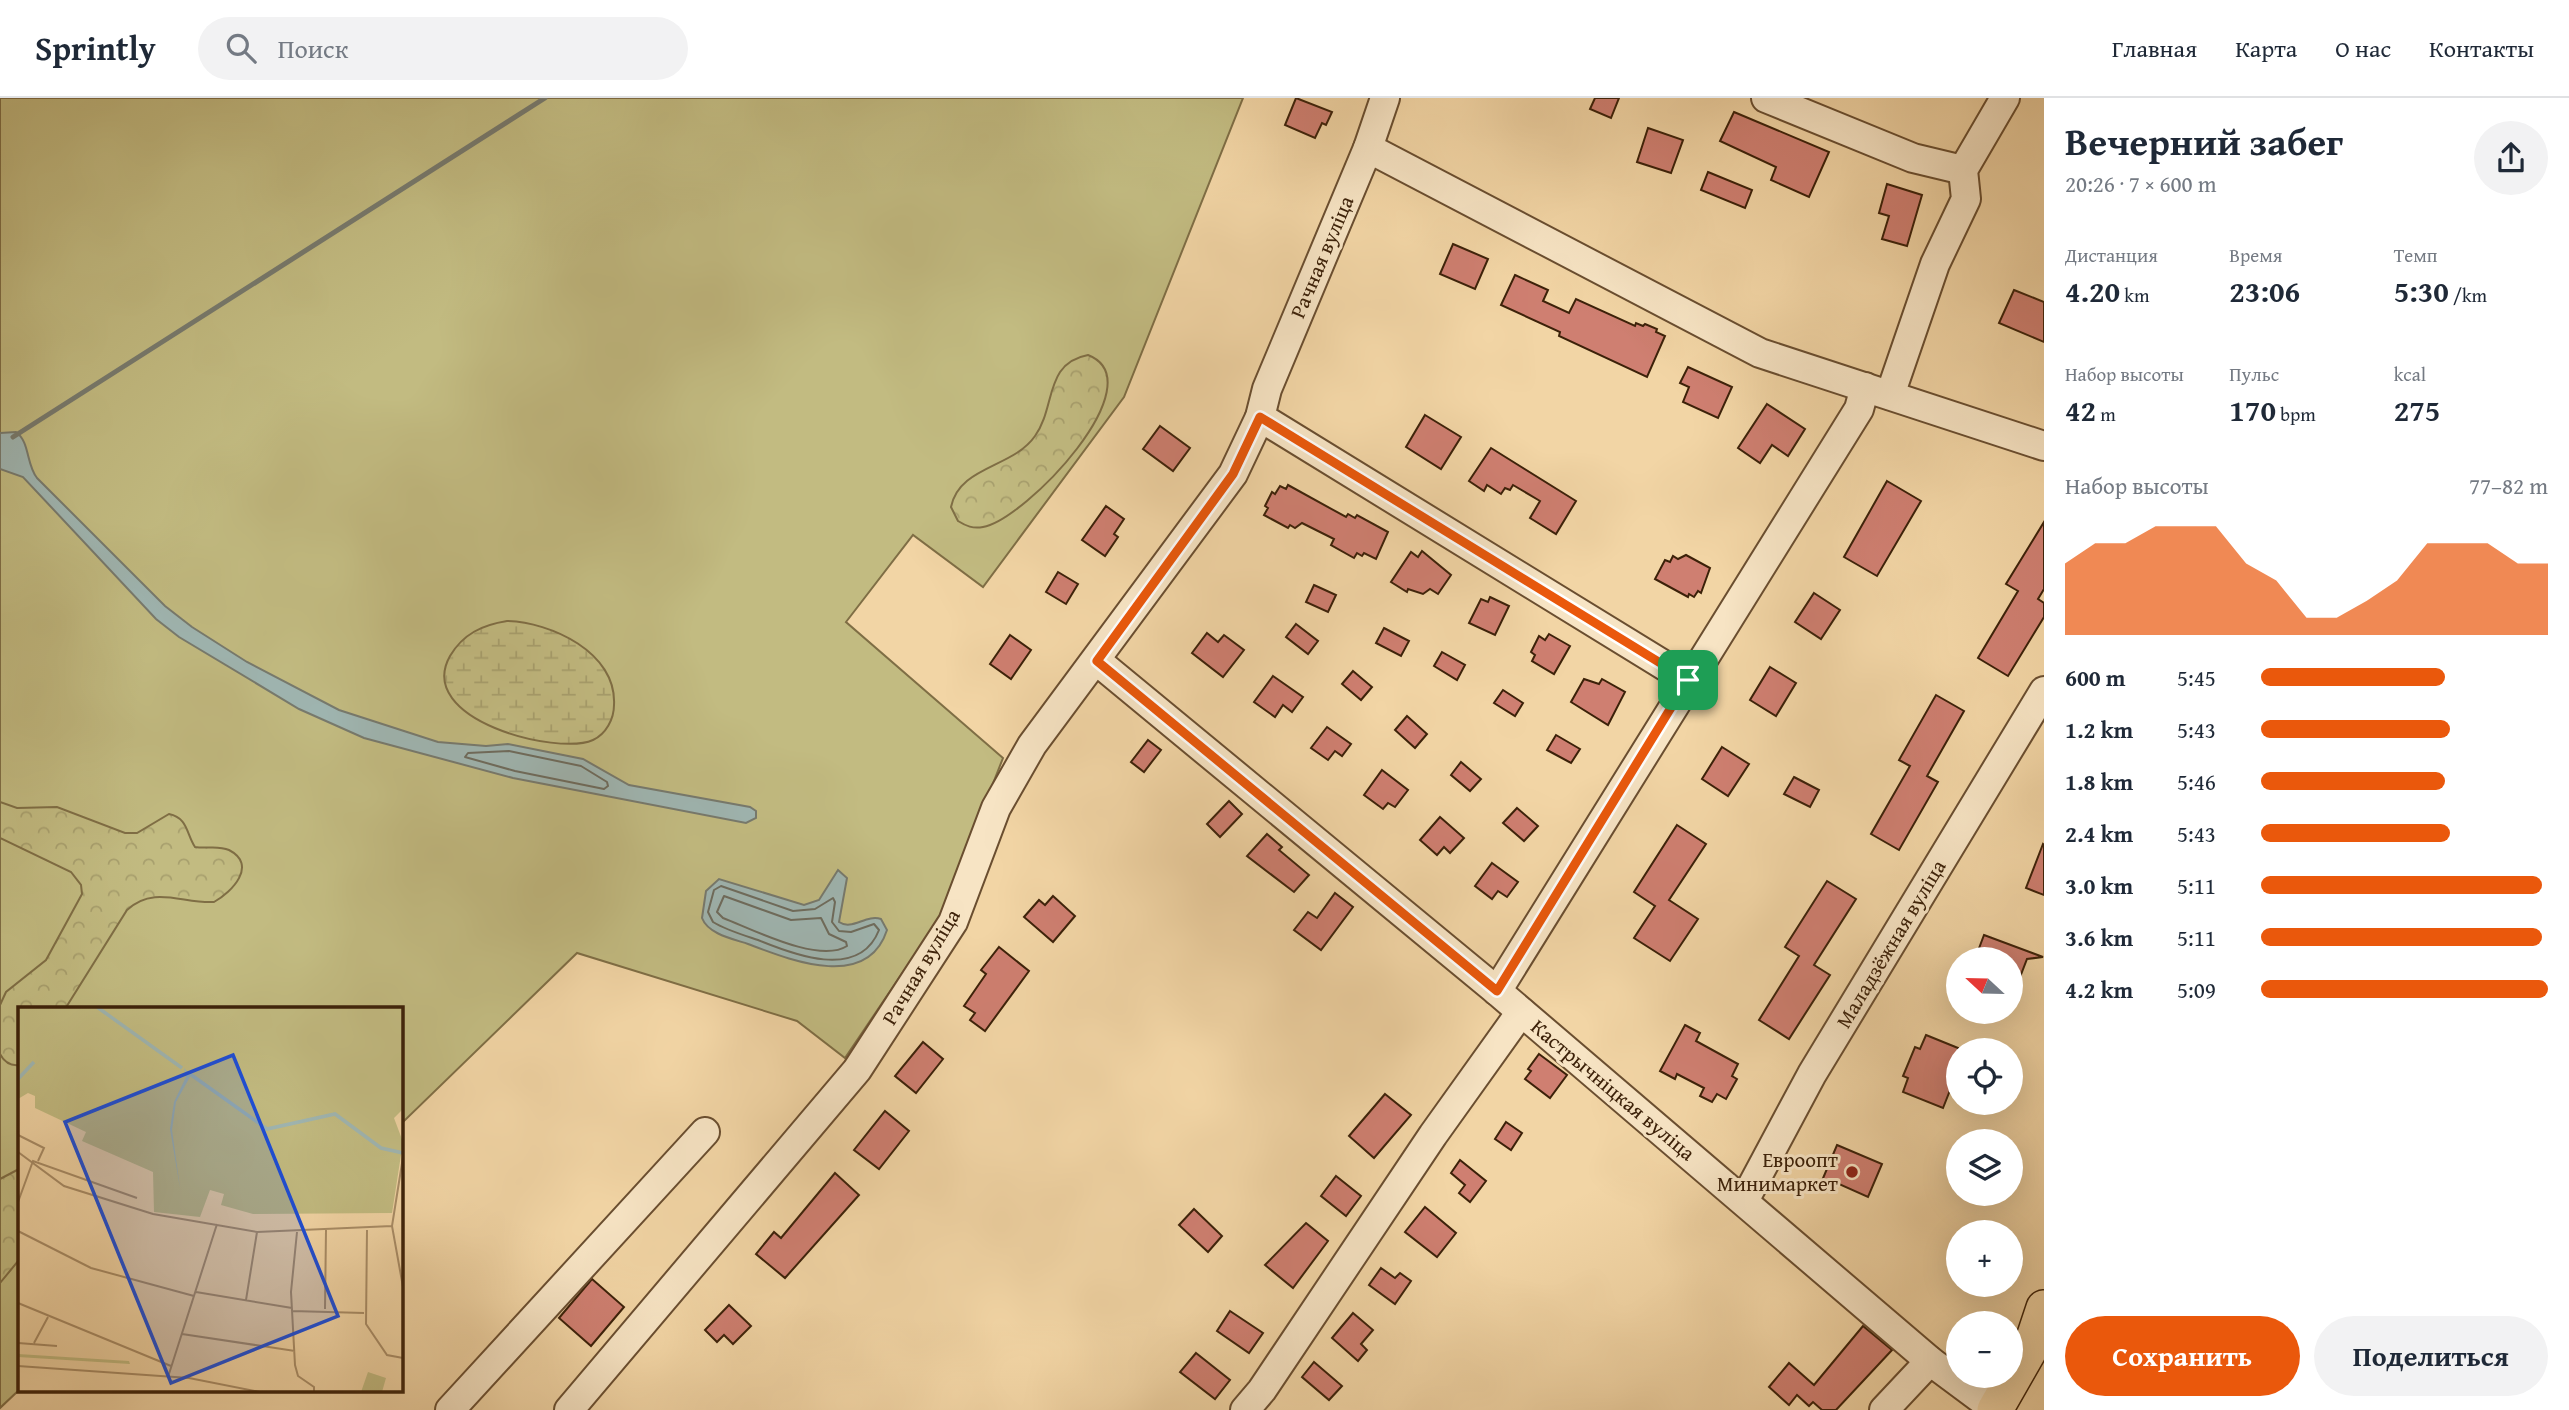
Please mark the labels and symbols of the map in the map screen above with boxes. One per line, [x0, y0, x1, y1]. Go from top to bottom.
street label: Рачная вуліца [1282, 191, 1361, 323]
pin [1658, 650, 1718, 710]
street label: Маладзёжная вуліца [1828, 854, 1953, 1034]
street label: Рачная вуліца [874, 903, 967, 1031]
north arrow [1946, 947, 2023, 1024]
inset map [18, 1007, 402, 1392]
street label: Кастрычніцкая вуліца [1524, 1011, 1702, 1168]
place label: Евроопт Минимаркет [1717, 1144, 1838, 1199]
marker: Евроопт Минимаркет [1844, 1164, 1860, 1180]

